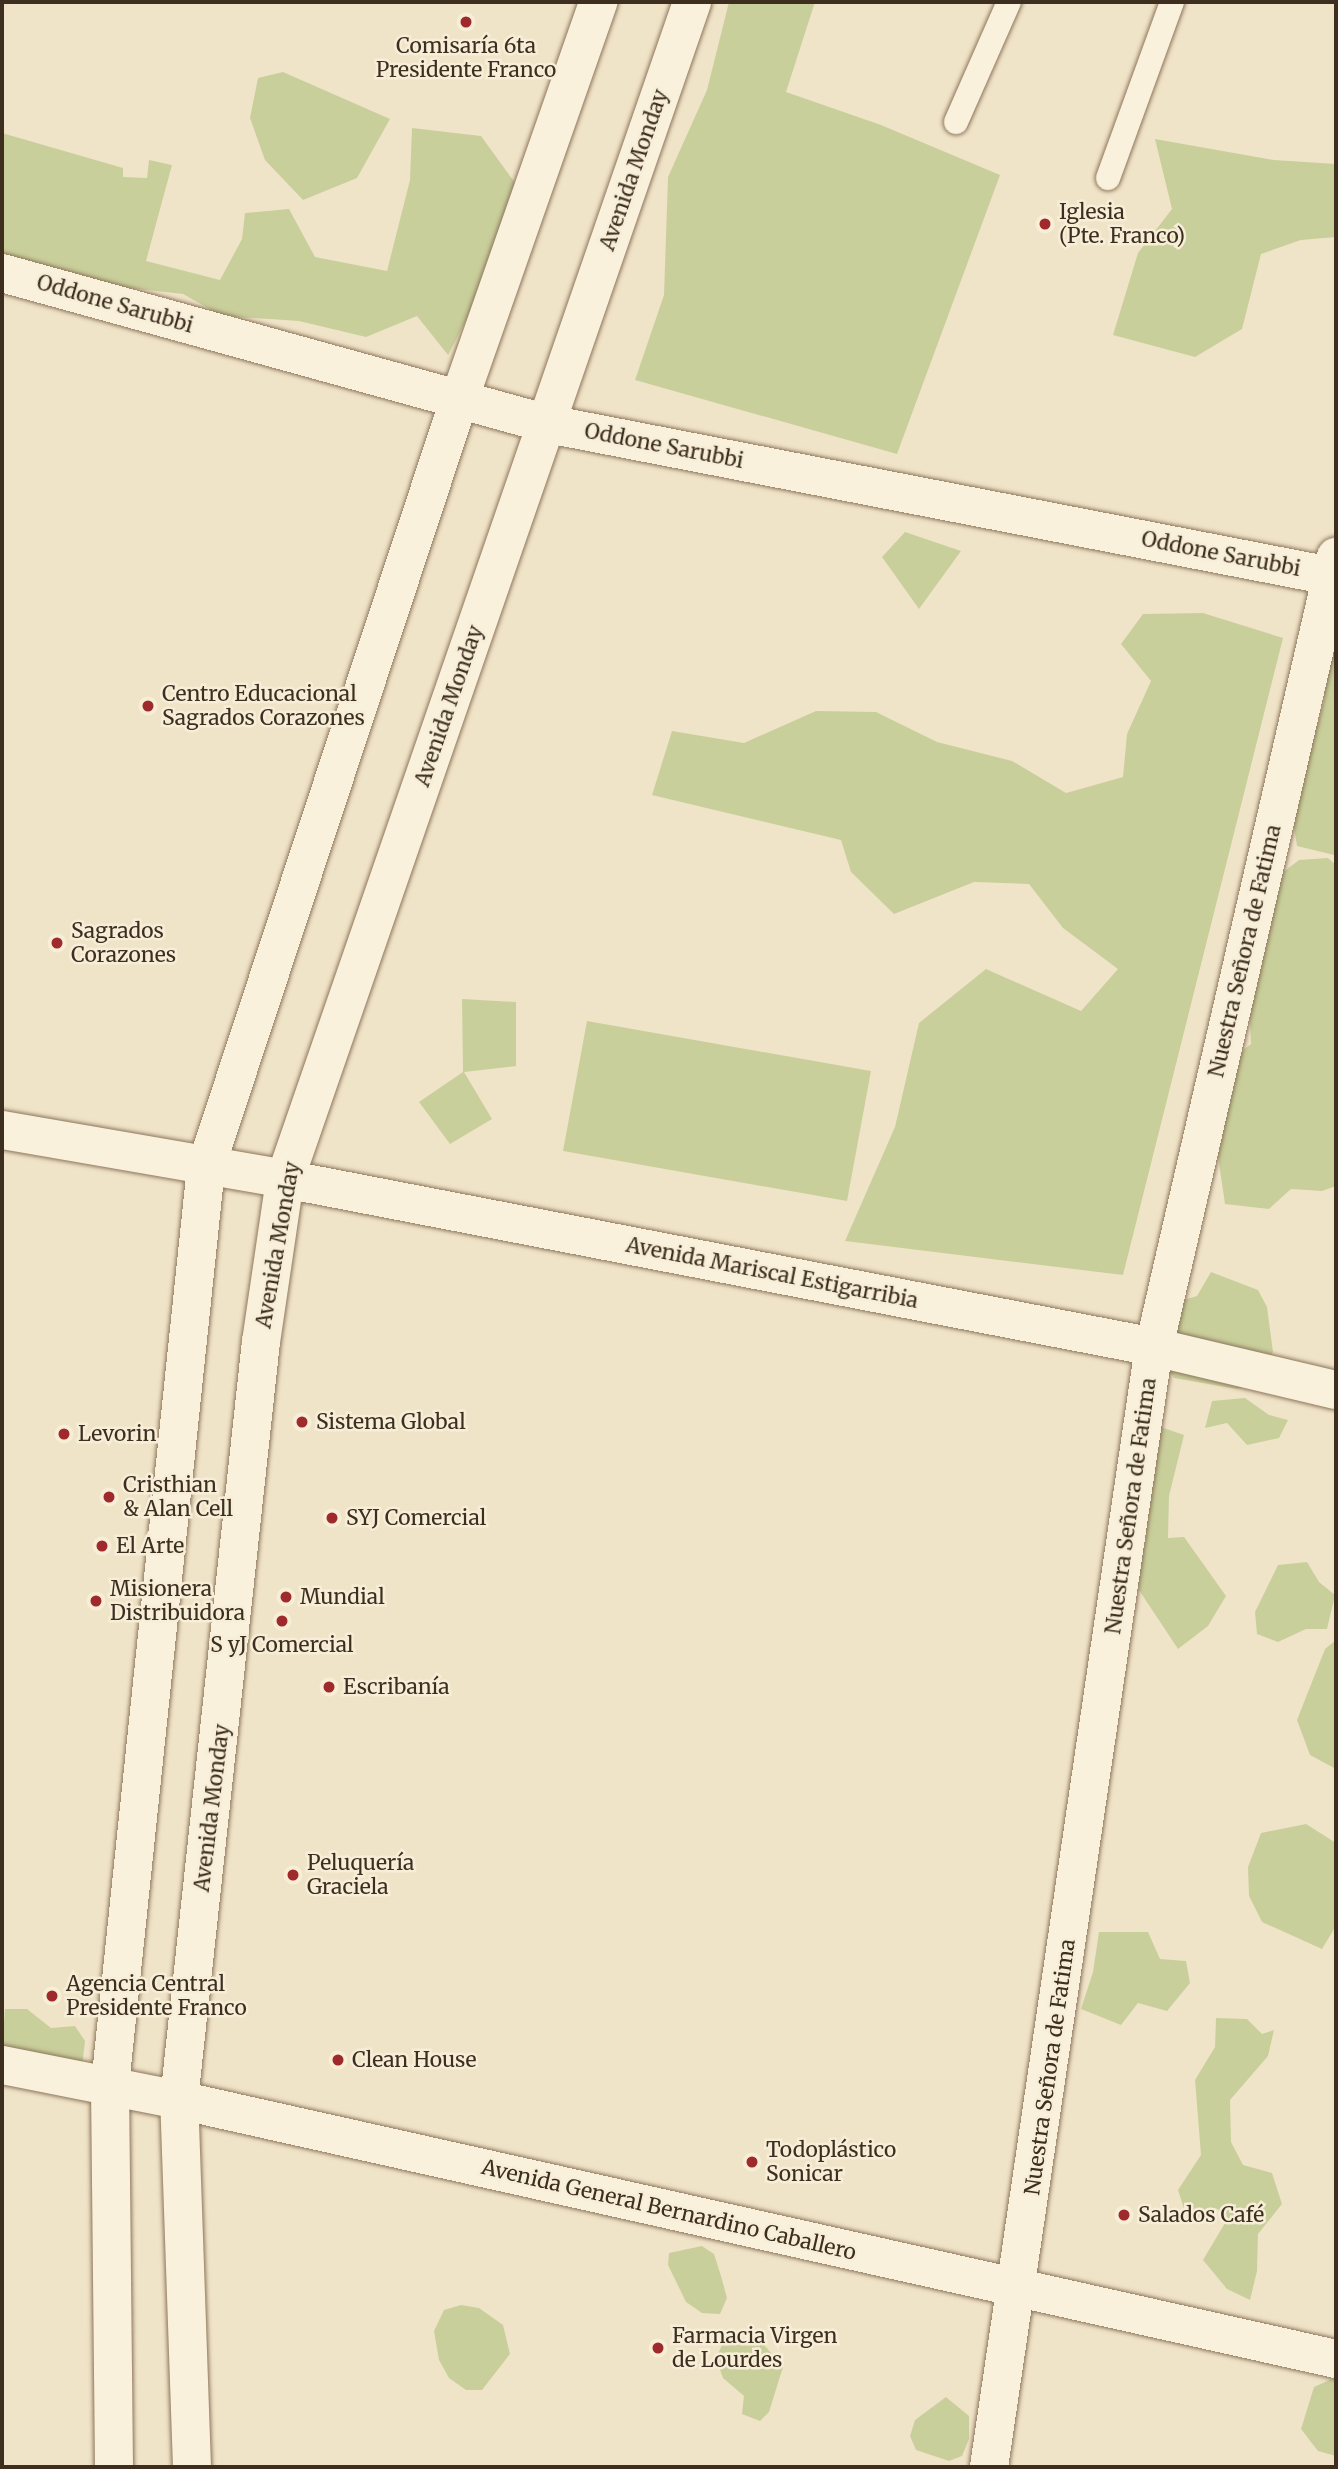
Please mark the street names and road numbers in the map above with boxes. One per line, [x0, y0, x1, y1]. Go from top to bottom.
street label: Avenida Monday [595, 86, 673, 254]
street label: Oddone Sarubbi [34, 270, 196, 338]
street label: Oddone Sarubbi [582, 418, 746, 474]
street label: Oddone Sarubbi [1139, 526, 1303, 582]
street label: Avenida Monday [410, 622, 488, 790]
street label: Nuestra Señora de Fatima [1204, 822, 1286, 1080]
street label: Avenida Monday [251, 1160, 305, 1330]
street label: Avenida Mariscal Estigarribia [624, 1232, 920, 1314]
street label: Nuestra Señora de Fatima [1101, 1376, 1161, 1636]
street label: Avenida Monday [189, 1723, 235, 1893]
street label: Nuestra Señora de Fatima [1020, 1937, 1080, 2197]
street label: Avenida General Bernardino Caballero [479, 2155, 859, 2265]

